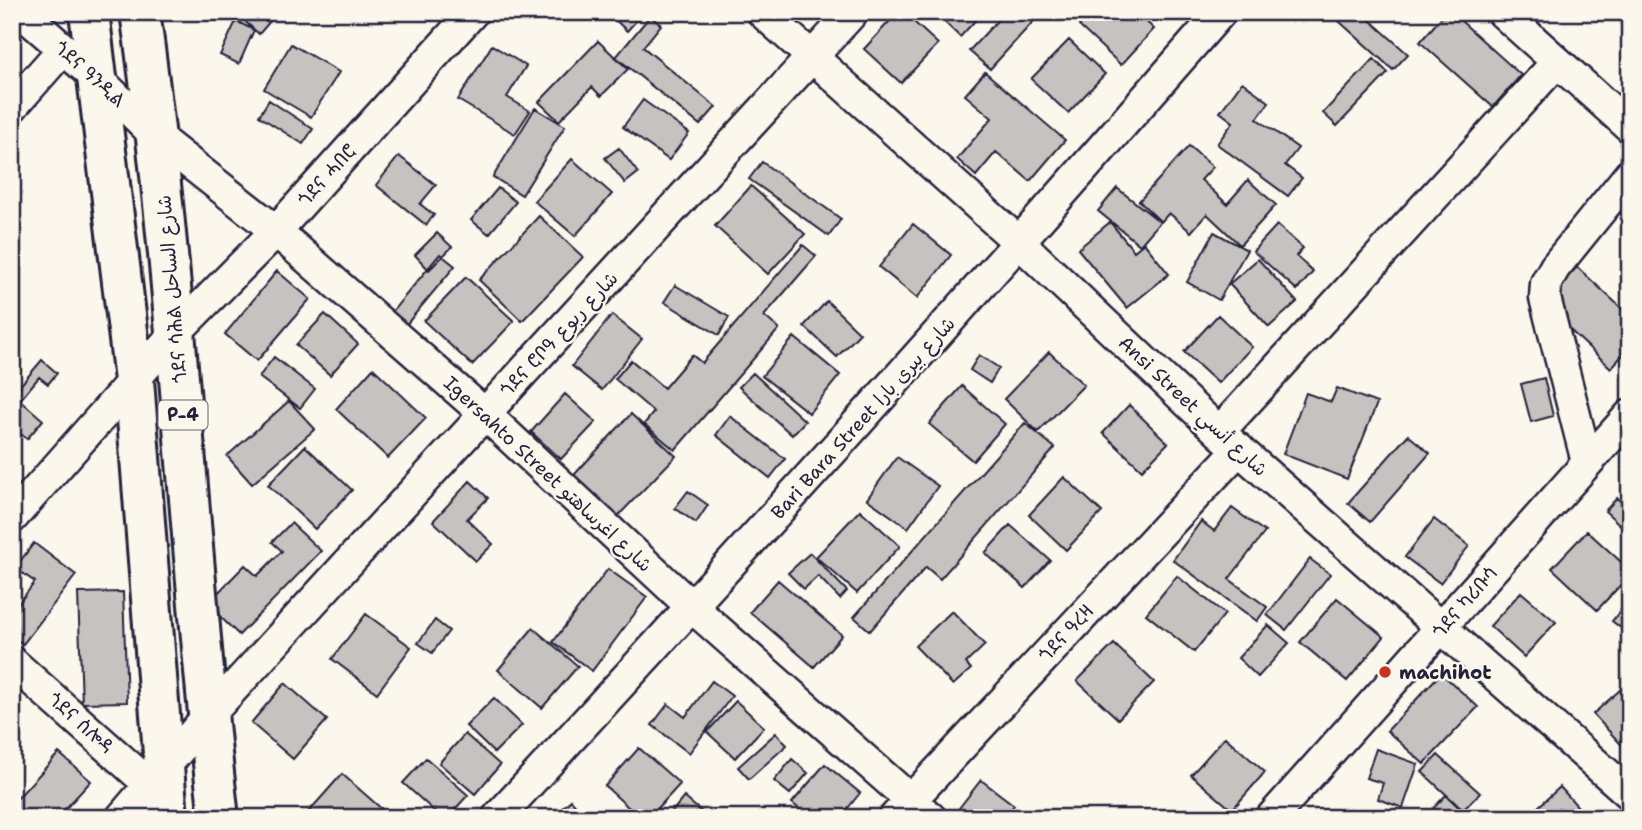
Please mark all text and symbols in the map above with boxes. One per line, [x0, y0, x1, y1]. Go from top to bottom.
street label: ጎደና ዓንዲል [49, 35, 131, 113]
street label: ጎደና ሓበሮ [292, 138, 362, 212]
street label: ጎደና ሳሕል شارع الساحل [151, 194, 194, 384]
street label: ጎደና ሮቦዓ شارع ربوع [495, 266, 624, 402]
street label: Bari Bara Street شارع بيرى بارا [765, 312, 961, 525]
street label: Ansi Street شارع أنسي [1110, 330, 1273, 485]
street label: Igersahto Street شارع اغرساهتو [438, 371, 658, 578]
road number: P-4 [158, 400, 208, 430]
street label: ጎደና ካሪቡሳ [1427, 561, 1503, 643]
street label: ጎደና ዓረዛ [1033, 599, 1099, 667]
place label: machihot [1399, 660, 1492, 685]
marker: machihot [1377, 664, 1393, 680]
street label: ጎደና ሰሎዳ [43, 687, 119, 759]

